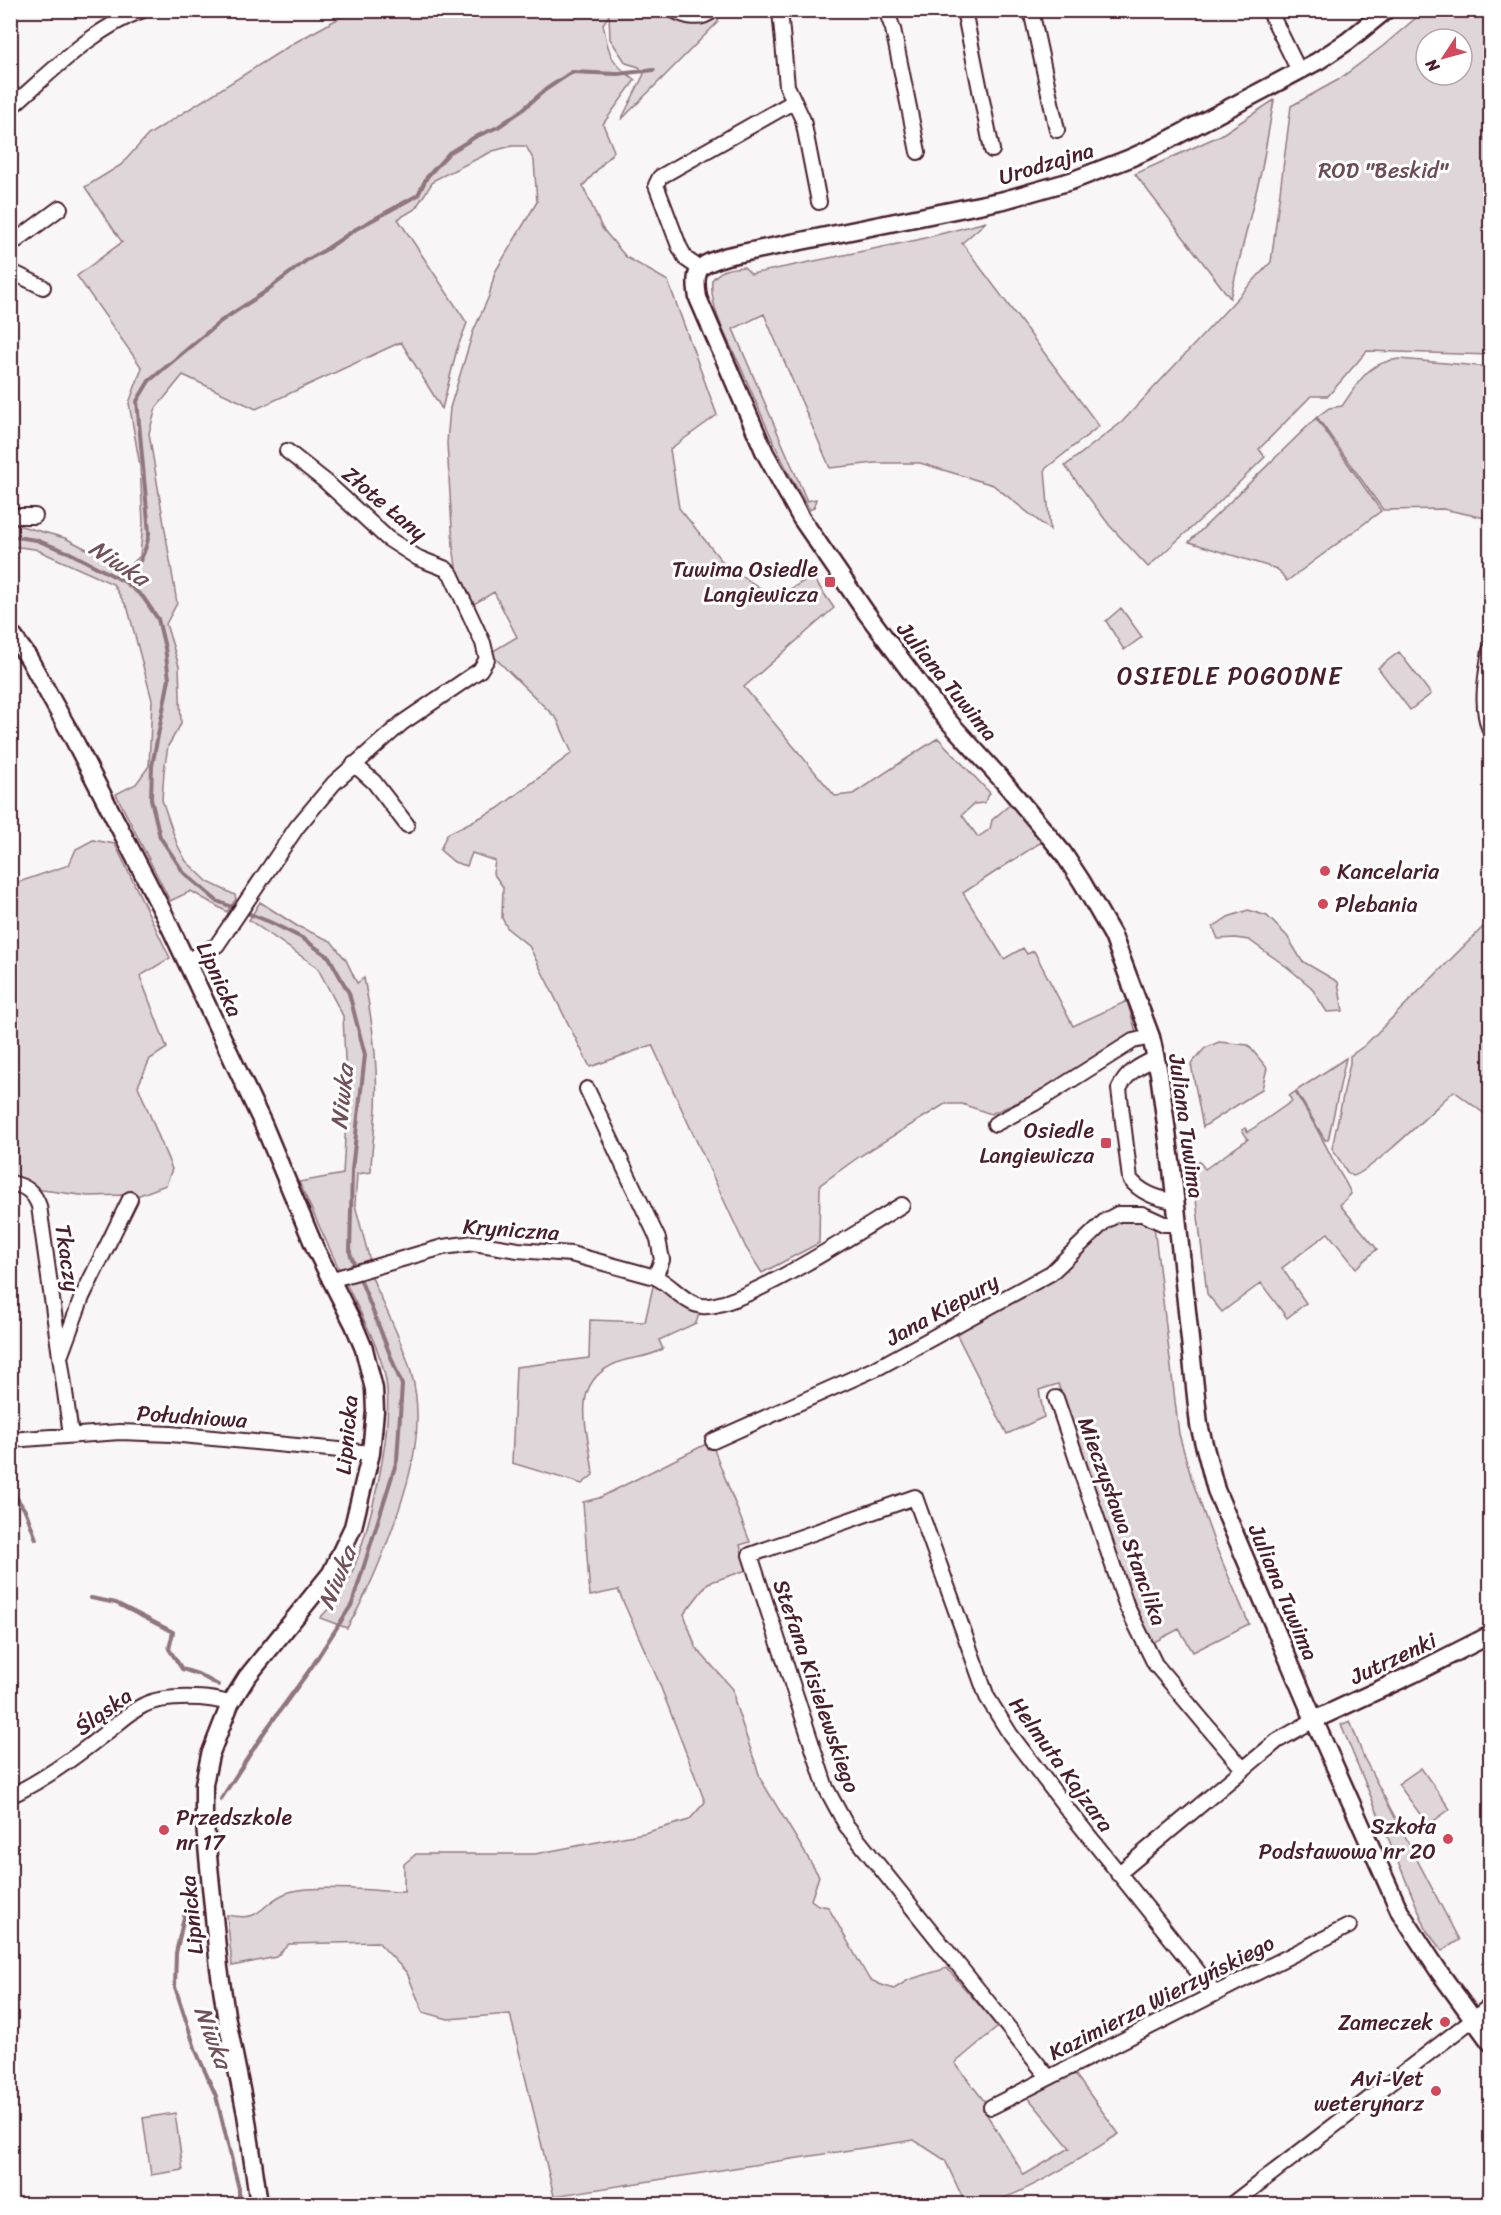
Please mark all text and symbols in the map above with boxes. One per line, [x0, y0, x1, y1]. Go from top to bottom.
north arrow [1414, 27, 1474, 87]
text: N [1417, 52, 1448, 79]
street label: Urodzajna [994, 131, 1099, 196]
park label: ROD "Beskid" [1318, 151, 1450, 190]
street label: Złote Łany [333, 456, 437, 552]
water label: Niwka [80, 528, 160, 600]
place label: Tuwima Osiedle Langiewicza [672, 550, 819, 614]
marker: Tuwima Osiedle Langiewicza [823, 575, 837, 589]
street label: Juliana Tuwima [886, 612, 1009, 750]
district label: OSIEDLE POGODNE [1117, 655, 1343, 697]
place label: Kancelaria [1337, 852, 1440, 891]
marker: Kancelaria [1318, 864, 1332, 878]
place label: Plebania [1335, 885, 1418, 924]
marker: Plebania [1316, 897, 1330, 911]
street label: Lipnicka [185, 935, 254, 1023]
street label: Juliana Tuwima [1157, 1050, 1216, 1201]
water label: Niwka [318, 1060, 367, 1131]
place label: Osiedle Langiewicza [979, 1111, 1095, 1175]
marker: Osiedle Langiewicza [1099, 1136, 1113, 1150]
street label: Kryniczna [462, 1207, 561, 1252]
street label: Tkaczy [43, 1222, 92, 1295]
street label: Jana Kiepury [877, 1262, 1007, 1357]
street label: Południowa [136, 1393, 249, 1440]
street label: Lipnicka [324, 1394, 369, 1476]
street label: Mieczysława Stanclika [1067, 1411, 1178, 1631]
street label: Juliana Tuwima [1237, 1517, 1330, 1667]
water label: Niwka [305, 1537, 370, 1616]
street label: Stefana Kisielewskiego [762, 1574, 871, 1798]
street label: Jutrzenki [1342, 1621, 1444, 1696]
street label: Śląska [66, 1677, 141, 1746]
street label: Helmuta Kajzara [999, 1688, 1125, 1841]
place label: Przedszkole nr 17 [176, 1798, 292, 1862]
place label: Szkoła Podstawowa nr 20 [1259, 1807, 1437, 1871]
marker: Przedszkole nr 17 [157, 1823, 171, 1837]
marker: Szkoła Podstawowa nr 20 [1441, 1832, 1455, 1846]
street label: Lipnicka [168, 1873, 215, 1957]
street label: Kazimierza Wierzyńskiego [1041, 1923, 1281, 2072]
water label: Niwka [182, 1999, 245, 2077]
place label: Zameczek [1338, 2003, 1433, 2042]
marker: Zameczek [1438, 2015, 1452, 2029]
place label: Avi-Vet weterynarz [1314, 2059, 1425, 2123]
marker: Avi-Vet weterynarz [1429, 2084, 1443, 2098]

